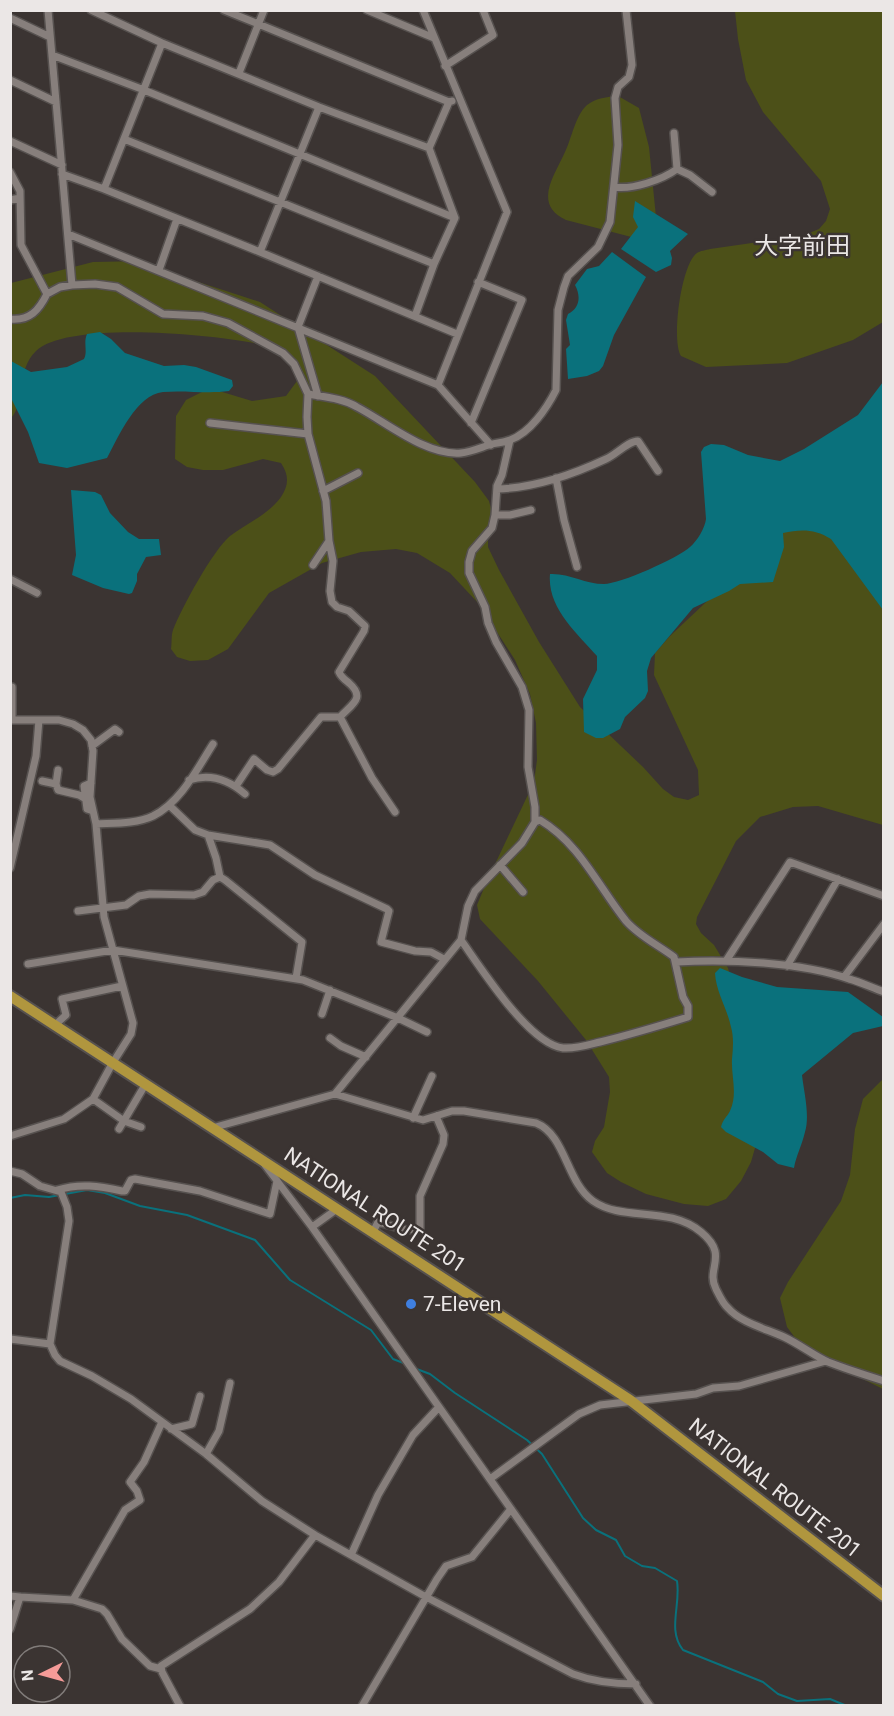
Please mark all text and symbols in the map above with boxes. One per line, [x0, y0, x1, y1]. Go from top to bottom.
district label: 大字前田 [754, 232, 850, 260]
street label: NATIONAL ROUTE 201 [280, 1142, 470, 1278]
place label: 7-Eleven [423, 1292, 501, 1316]
marker: 7-Eleven [404, 1297, 418, 1311]
street label: NATIONAL ROUTE 201 [684, 1413, 866, 1563]
north arrow [12, 1644, 72, 1704]
text: N [18, 1669, 38, 1682]

